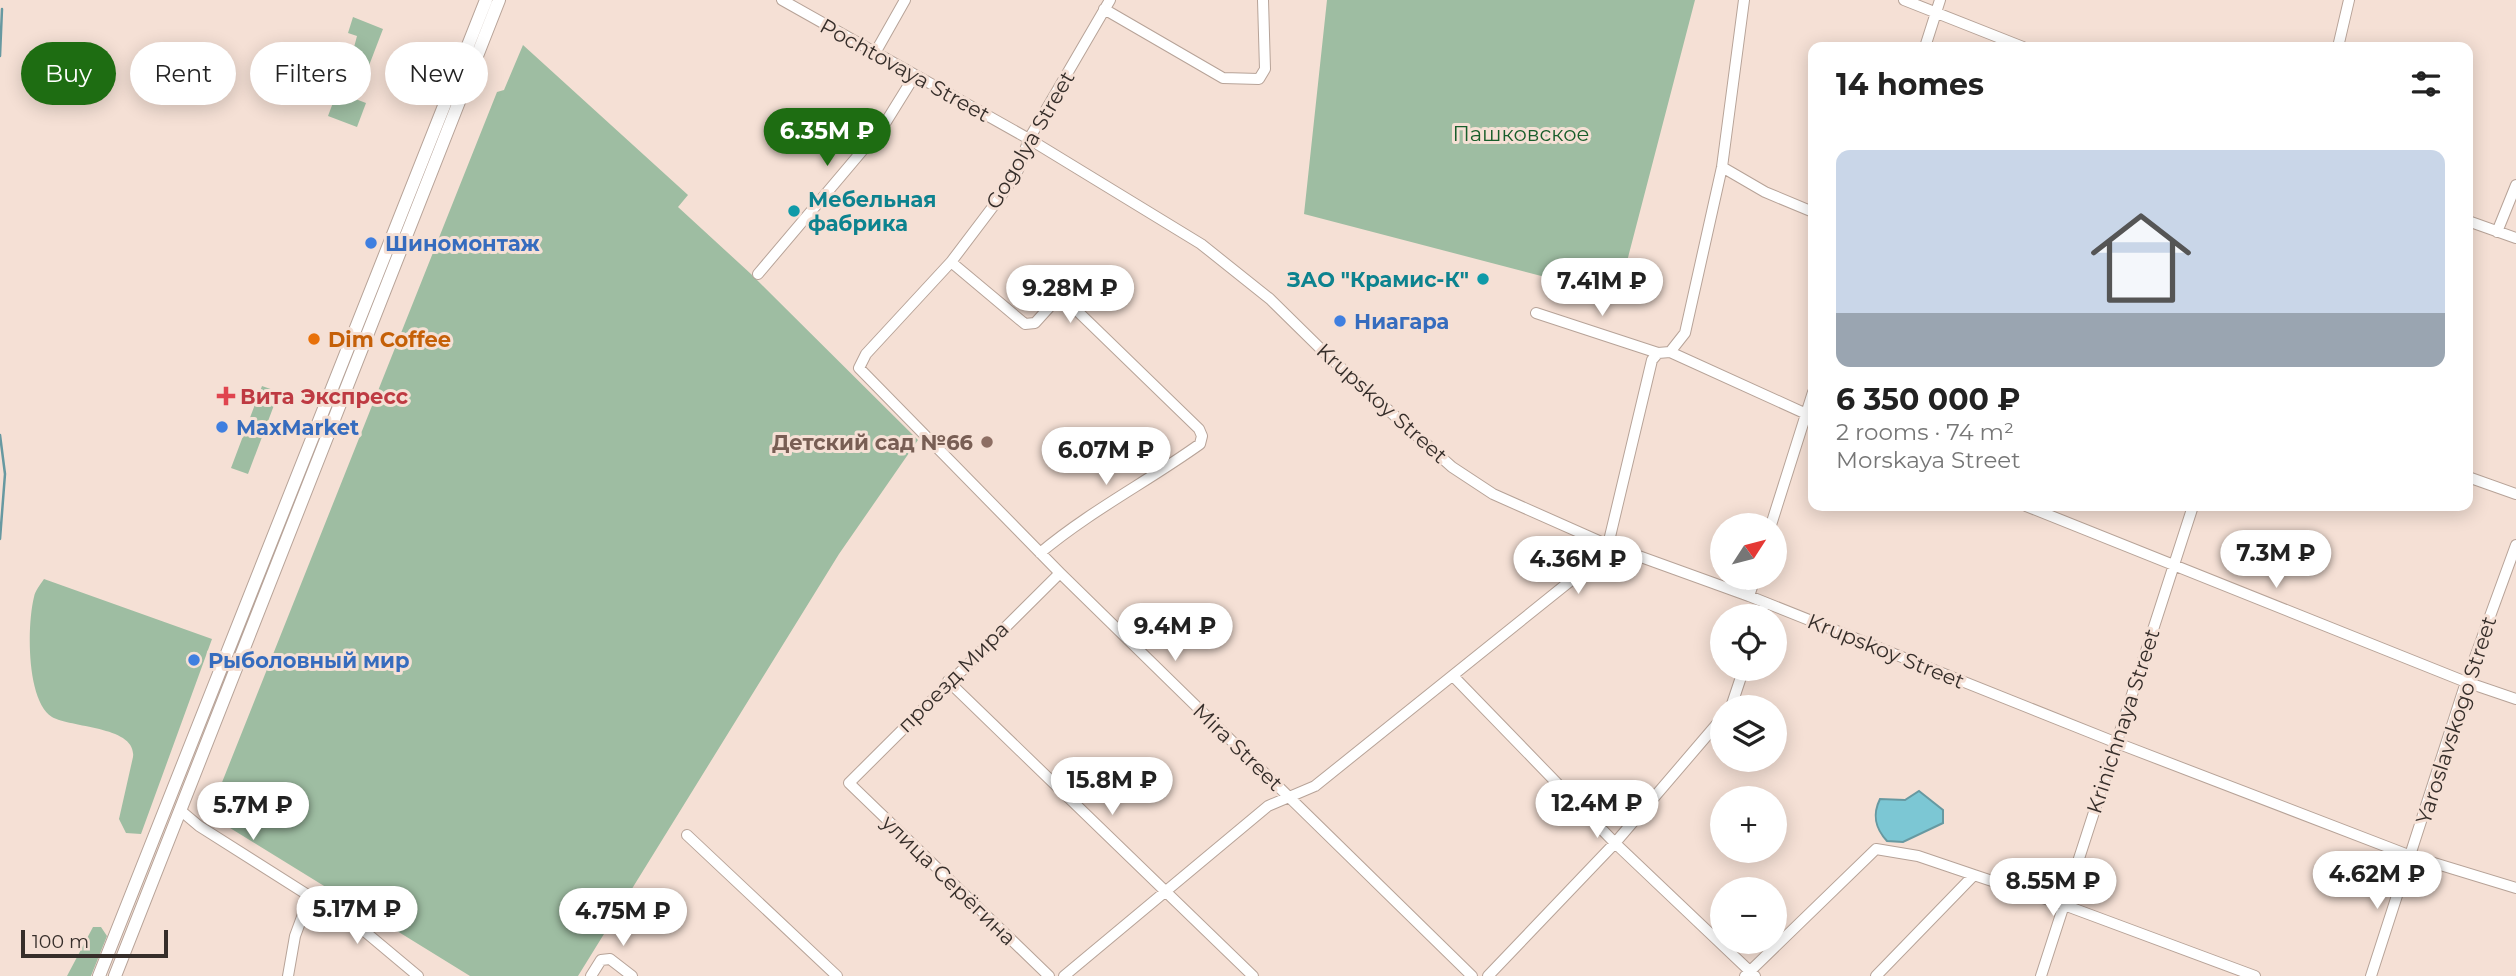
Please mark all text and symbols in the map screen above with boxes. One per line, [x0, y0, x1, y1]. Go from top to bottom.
street label: Pochtovaya Street [816, 13, 994, 127]
chip: Buy [21, 42, 116, 105]
chip: Rent [130, 42, 236, 105]
chip: Filters [250, 42, 371, 105]
chip: New [385, 42, 488, 105]
icon: filters [2407, 65, 2445, 103]
text: 14 homes [1836, 66, 1984, 103]
street label: Gogolya Street [980, 67, 1080, 213]
pin: 6.35M ₽ [762, 108, 892, 168]
text: 6.35M ₽ [780, 117, 874, 145]
park label: Пашковское [1452, 121, 1590, 146]
place label: Мебельная фабрика [808, 187, 936, 236]
icon: home [2078, 195, 2204, 321]
marker: Мебельная фабрика [786, 203, 802, 219]
place label: Шиномонтаж [385, 231, 541, 256]
marker: Шиномонтаж [363, 235, 379, 251]
pin: 7.41M ₽ [1537, 258, 1667, 318]
pin: 9.28M ₽ [1005, 266, 1135, 325]
place label: ЗАО "Крамис-К" [1286, 267, 1469, 292]
text: 7.41M ₽ [1557, 267, 1647, 295]
marker: ЗАО "Крамис-К" [1475, 271, 1491, 287]
text: 9.28M ₽ [1022, 274, 1118, 302]
place label: Ниагара [1354, 309, 1449, 334]
marker: Ниагара [1332, 313, 1348, 329]
place label: Dim Coffee [328, 327, 451, 352]
marker: Dim Coffee [306, 331, 322, 347]
street label: Krupskoy Street [1312, 338, 1452, 468]
text: 6 350 000 ₽ [1836, 381, 2021, 418]
place label: Вита Экспресс [240, 384, 409, 409]
marker: Вита Экспресс [218, 388, 234, 404]
place label: MaxMarket [236, 415, 359, 440]
text: 2 rooms · 74 m² [1836, 418, 2014, 446]
marker: MaxMarket [214, 419, 230, 435]
pin: 6.07M ₽ [1041, 428, 1171, 487]
place label: Детский сад №66 [772, 430, 973, 455]
marker: Детский сад №66 [979, 434, 995, 450]
text: 6.07M ₽ [1058, 436, 1154, 464]
text: Morskaya Street [1836, 446, 2021, 474]
north arrow [1710, 513, 1787, 590]
map controls [1710, 513, 1787, 954]
pin: 7.3M ₽ [2219, 530, 2333, 590]
pin: 4.36M ₽ [1513, 536, 1643, 596]
text: 7.3M ₽ [2236, 539, 2316, 567]
text: 4.36M ₽ [1529, 545, 1627, 573]
pin: 9.4M ₽ [1118, 604, 1232, 663]
button: locate [1710, 604, 1787, 681]
street label: Krupskoy Street [1804, 608, 1968, 694]
text: 9.4M ₽ [1134, 612, 1216, 640]
street label: Yaroslavskogo Street [2411, 613, 2501, 827]
street label: проезд Мира [892, 616, 1014, 738]
street label: Krinichnaya Street [2081, 625, 2165, 817]
place label: Рыболовный мир [208, 648, 410, 673]
marker: Рыболовный мир [186, 652, 202, 668]
button: layers [1710, 695, 1787, 772]
street label: Mira Street [1188, 698, 1288, 796]
pin: 15.8M ₽ [1047, 758, 1177, 817]
text: 15.8M ₽ [1067, 766, 1157, 794]
pin: 12.4M ₽ [1532, 780, 1662, 840]
pin: 5.7M ₽ [196, 782, 310, 842]
button: + [1710, 786, 1787, 863]
text: 12.4M ₽ [1551, 789, 1643, 817]
text: 5.7M ₽ [213, 791, 293, 819]
street label: улица Серёгина [876, 809, 1021, 950]
pin: 4.62M ₽ [2312, 852, 2442, 911]
pin: 8.55M ₽ [1988, 858, 2118, 918]
text: 4.62M ₽ [2329, 860, 2425, 888]
text: 8.55M ₽ [2005, 867, 2101, 895]
button: − [1710, 877, 1787, 954]
pin: 5.17M ₽ [292, 886, 422, 946]
pin: 4.75M ₽ [558, 888, 688, 948]
text: 5.17M ₽ [313, 895, 401, 923]
text: 4.75M ₽ [575, 897, 671, 925]
scale bar [21, 927, 168, 959]
text: 100 m [32, 930, 89, 953]

